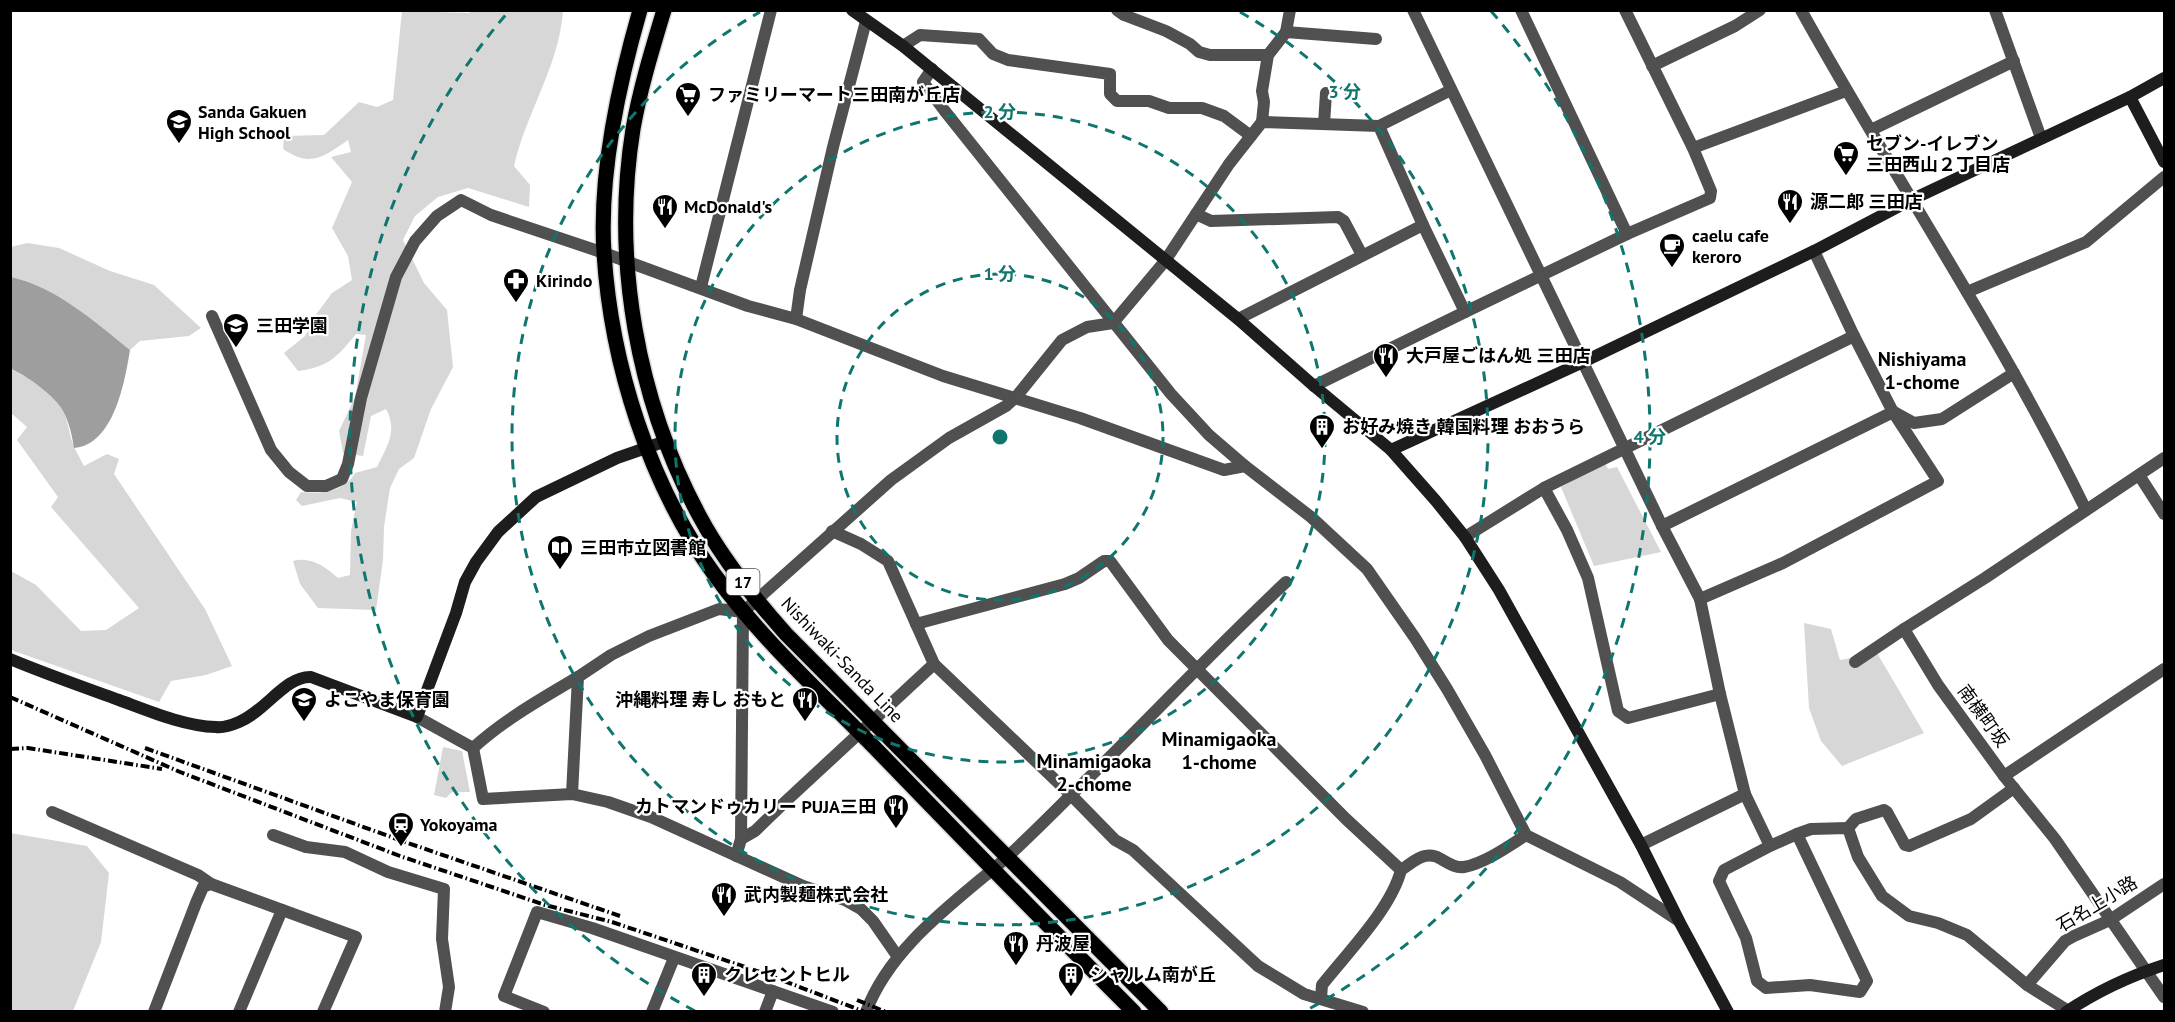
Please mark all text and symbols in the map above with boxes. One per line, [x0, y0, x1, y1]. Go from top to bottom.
supermarket icon: ファミリーマート三田南が丘店 [673, 80, 703, 118]
text: 3 分 [1329, 80, 1361, 103]
place label: ファミリーマート三田南が丘店 [708, 83, 960, 106]
place label: Sanda Gakuen High School [198, 100, 307, 144]
text: 2 分 [984, 100, 1016, 123]
school or university icon: Sanda Gakuen High School [164, 107, 194, 145]
place label: セブン-イレブン 三田西山２丁目店 [1866, 132, 2010, 176]
supermarket icon: セブン-イレブン 三田西山２丁目店 [1831, 139, 1861, 177]
restaurant icon: 源二郎 三田店 [1775, 187, 1805, 225]
place label: 源二郎 三田店 [1810, 190, 1923, 213]
restaurant icon: McDonald's [650, 192, 680, 230]
place label: McDonald's [684, 195, 772, 218]
place label: caelu cafe keroro [1692, 224, 1769, 268]
cafe icon: caelu cafe keroro [1657, 231, 1687, 269]
text: 1 分 [984, 262, 1016, 285]
pharmacy icon: Kirindo [501, 266, 531, 304]
place label: Kirindo [536, 269, 593, 292]
school or university icon: 三田学園 [221, 311, 251, 349]
place label: 三田学園 [256, 314, 328, 337]
restaurant icon: 大戸屋ごはん処 三田店 [1371, 341, 1401, 379]
place label: 大戸屋ごはん処 三田店 [1406, 344, 1591, 367]
district label: Nishiyama 1-chome [1878, 346, 1966, 395]
building icon: お好み焼き 韓国料理 おおうら [1307, 412, 1337, 450]
place label: お好み焼き 韓国料理 おおうら [1342, 415, 1585, 438]
text: 4 分 [1634, 425, 1666, 448]
centre of rings [990, 427, 1010, 447]
library icon: 三田市立図書館 [545, 533, 575, 571]
place label: 三田市立図書館 [580, 536, 706, 559]
road number: 17 [726, 569, 760, 595]
street label: Nishiwaki-Sanda Line [776, 592, 908, 727]
street label: 南横町坂 [1953, 680, 2014, 752]
school or university icon: よこやま保育園 [289, 685, 319, 723]
restaurant icon: 沖縄料理 寿し おもと [790, 685, 820, 723]
place label: よこやま保育園 [324, 688, 450, 711]
place label: 沖縄料理 寿し おもと [615, 688, 786, 711]
district label: Minamigaoka 1-chome [1162, 726, 1276, 775]
district label: Minamigaoka 2-chome [1037, 748, 1151, 797]
restaurant icon: カトマンドゥカリー PUJA三田 [881, 792, 911, 830]
place label: カトマンドゥカリー PUJA三田 [635, 795, 876, 818]
station icon: Yokoyama [386, 810, 416, 848]
place label: Yokoyama [419, 813, 498, 836]
street label: 石名上小路 [2052, 871, 2141, 937]
restaurant icon: 武内製麺株式会社 [709, 880, 739, 918]
place label: 武内製麺株式会社 [744, 883, 888, 906]
restaurant icon: 丹波屋 [1001, 929, 1031, 967]
place label: 丹波屋 [1036, 932, 1090, 955]
building icon: クレセントヒル [689, 960, 719, 998]
building icon: シャルム南が丘 [1056, 960, 1086, 998]
place label: クレセントヒル [724, 963, 850, 986]
place label: シャルム南が丘 [1090, 963, 1216, 986]

